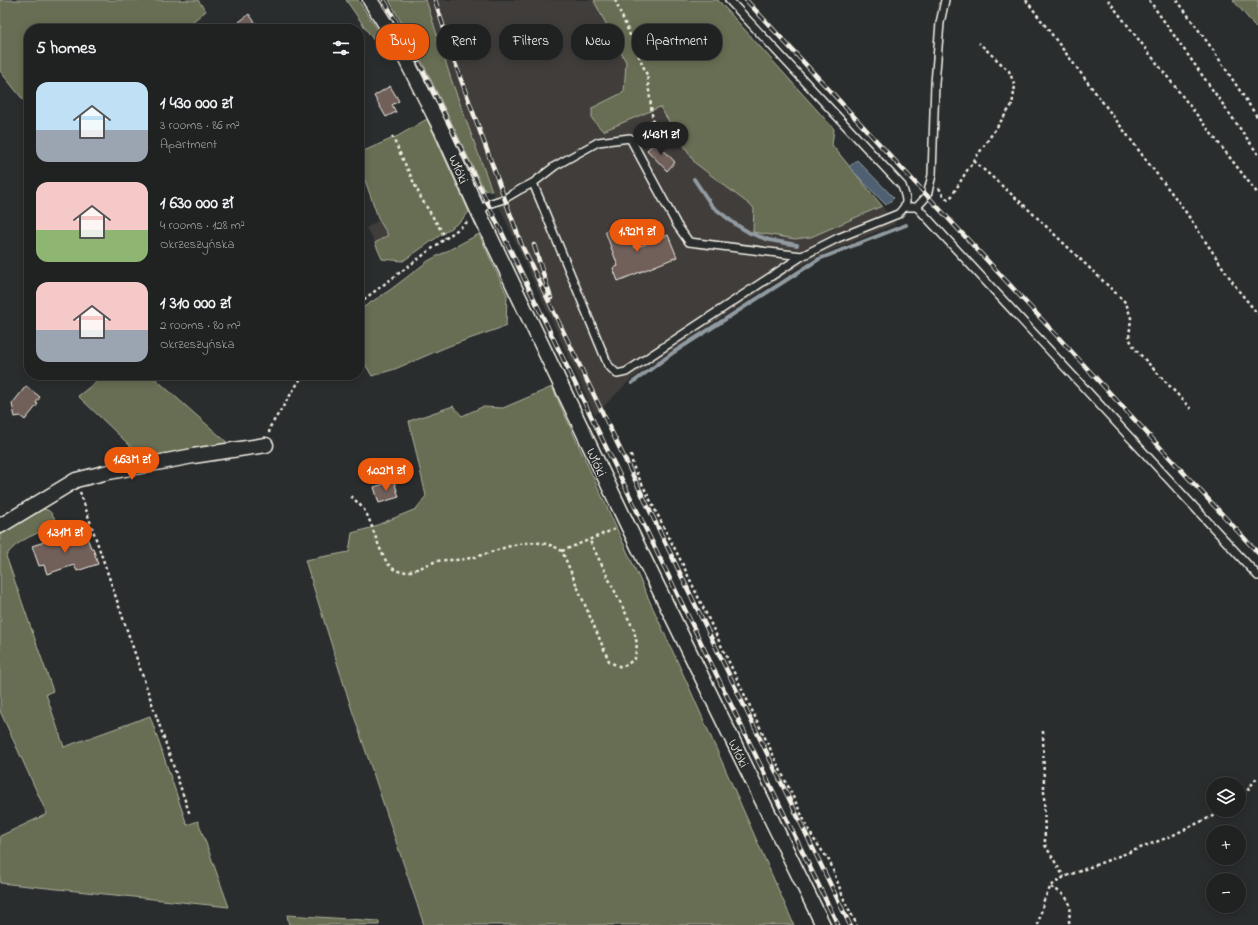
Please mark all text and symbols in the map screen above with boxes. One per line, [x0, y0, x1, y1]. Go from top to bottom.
chip: Buy [376, 24, 429, 60]
chip: Rent [437, 24, 491, 60]
chip: Filters [499, 24, 563, 60]
chip: New [571, 24, 624, 60]
chip: Apartment [632, 24, 722, 60]
text: 5 homes [36, 36, 96, 61]
icon: filters [330, 37, 352, 59]
text: 1 430 000 zł [160, 91, 233, 116]
icon: home [68, 98, 116, 146]
text: 3 rooms · 86 m² [160, 116, 240, 135]
pin: 1.43M zł [620, 122, 702, 156]
text: 1.43M zł [642, 125, 680, 144]
text: Apartment [160, 135, 217, 154]
street label: Włóki [442, 152, 473, 187]
text: 1 630 000 zł [160, 191, 233, 216]
icon: home [68, 198, 116, 246]
text: 4 rooms · 128 m² [160, 216, 245, 235]
pin: 1.92M zł [596, 219, 678, 253]
text: 1.92M zł [619, 222, 655, 241]
text: Okrzeszyńska [160, 235, 235, 254]
text: 1 310 000 zł [160, 291, 231, 316]
icon: home [68, 298, 116, 346]
text: 2 rooms · 80 m² [160, 316, 241, 335]
text: Okrzeszyńska [160, 335, 235, 354]
street label: Włóki [580, 445, 611, 480]
pin: 1.63M zł [91, 447, 173, 481]
text: 1.63M zł [113, 450, 151, 469]
pin: 1.02M zł [345, 458, 427, 492]
text: 1.02M zł [367, 461, 405, 480]
pin: 1.31M zł [24, 520, 106, 554]
text: 1.31M zł [47, 523, 83, 542]
street label: Włóki [722, 736, 754, 772]
map controls [1206, 777, 1246, 913]
button: layers [1206, 777, 1246, 817]
button: + [1206, 825, 1246, 865]
button: − [1206, 873, 1246, 913]

